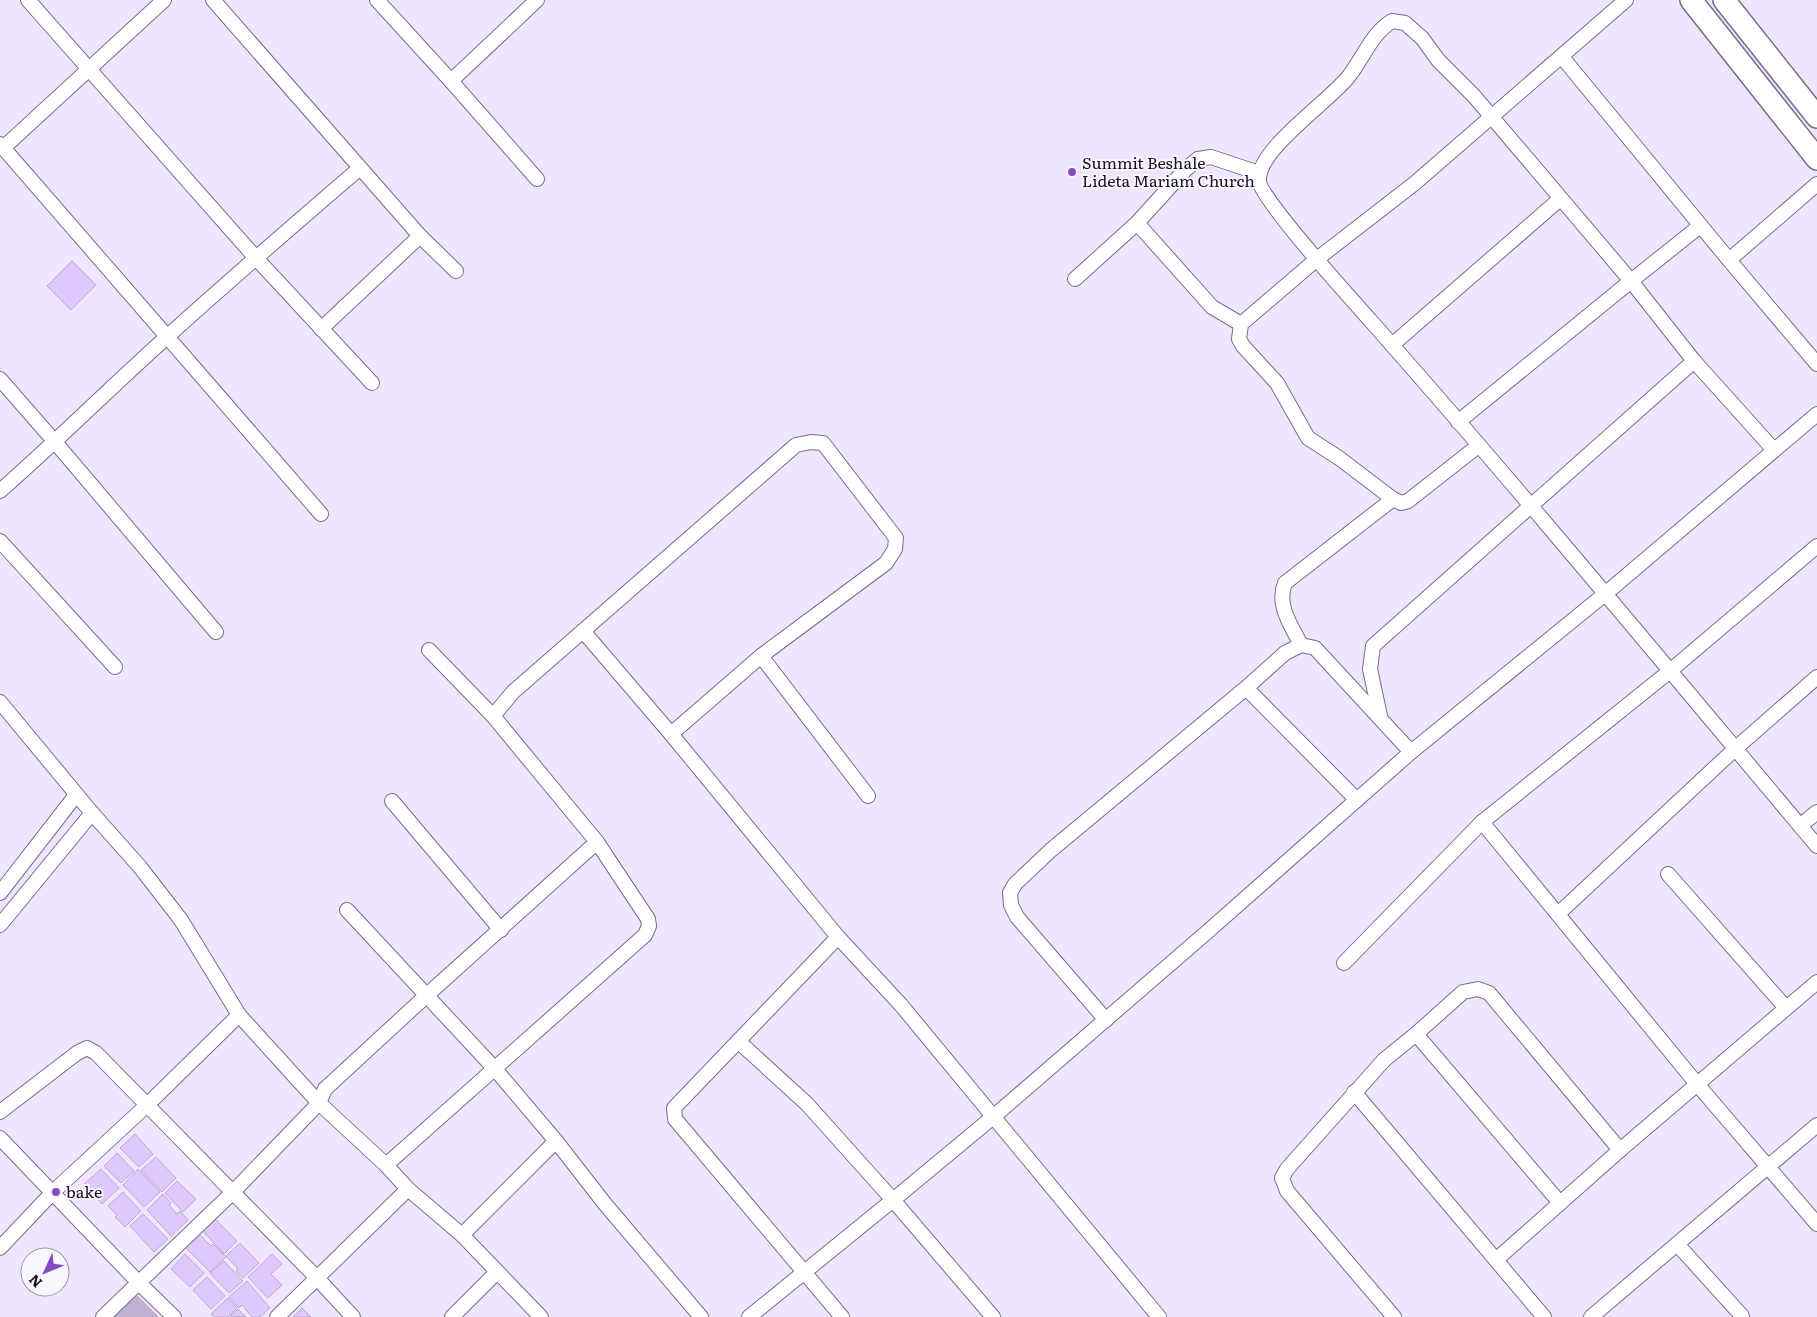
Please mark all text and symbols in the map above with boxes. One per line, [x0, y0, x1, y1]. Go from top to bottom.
place label: Summit Beshale Lideta Mariam Church [1082, 150, 1255, 192]
marker: Summit Beshale Lideta Mariam Church [1066, 166, 1078, 178]
place label: bake [66, 1179, 102, 1203]
marker: bake [50, 1186, 62, 1198]
north arrow [20, 1247, 70, 1297]
text: N [23, 1270, 46, 1293]

